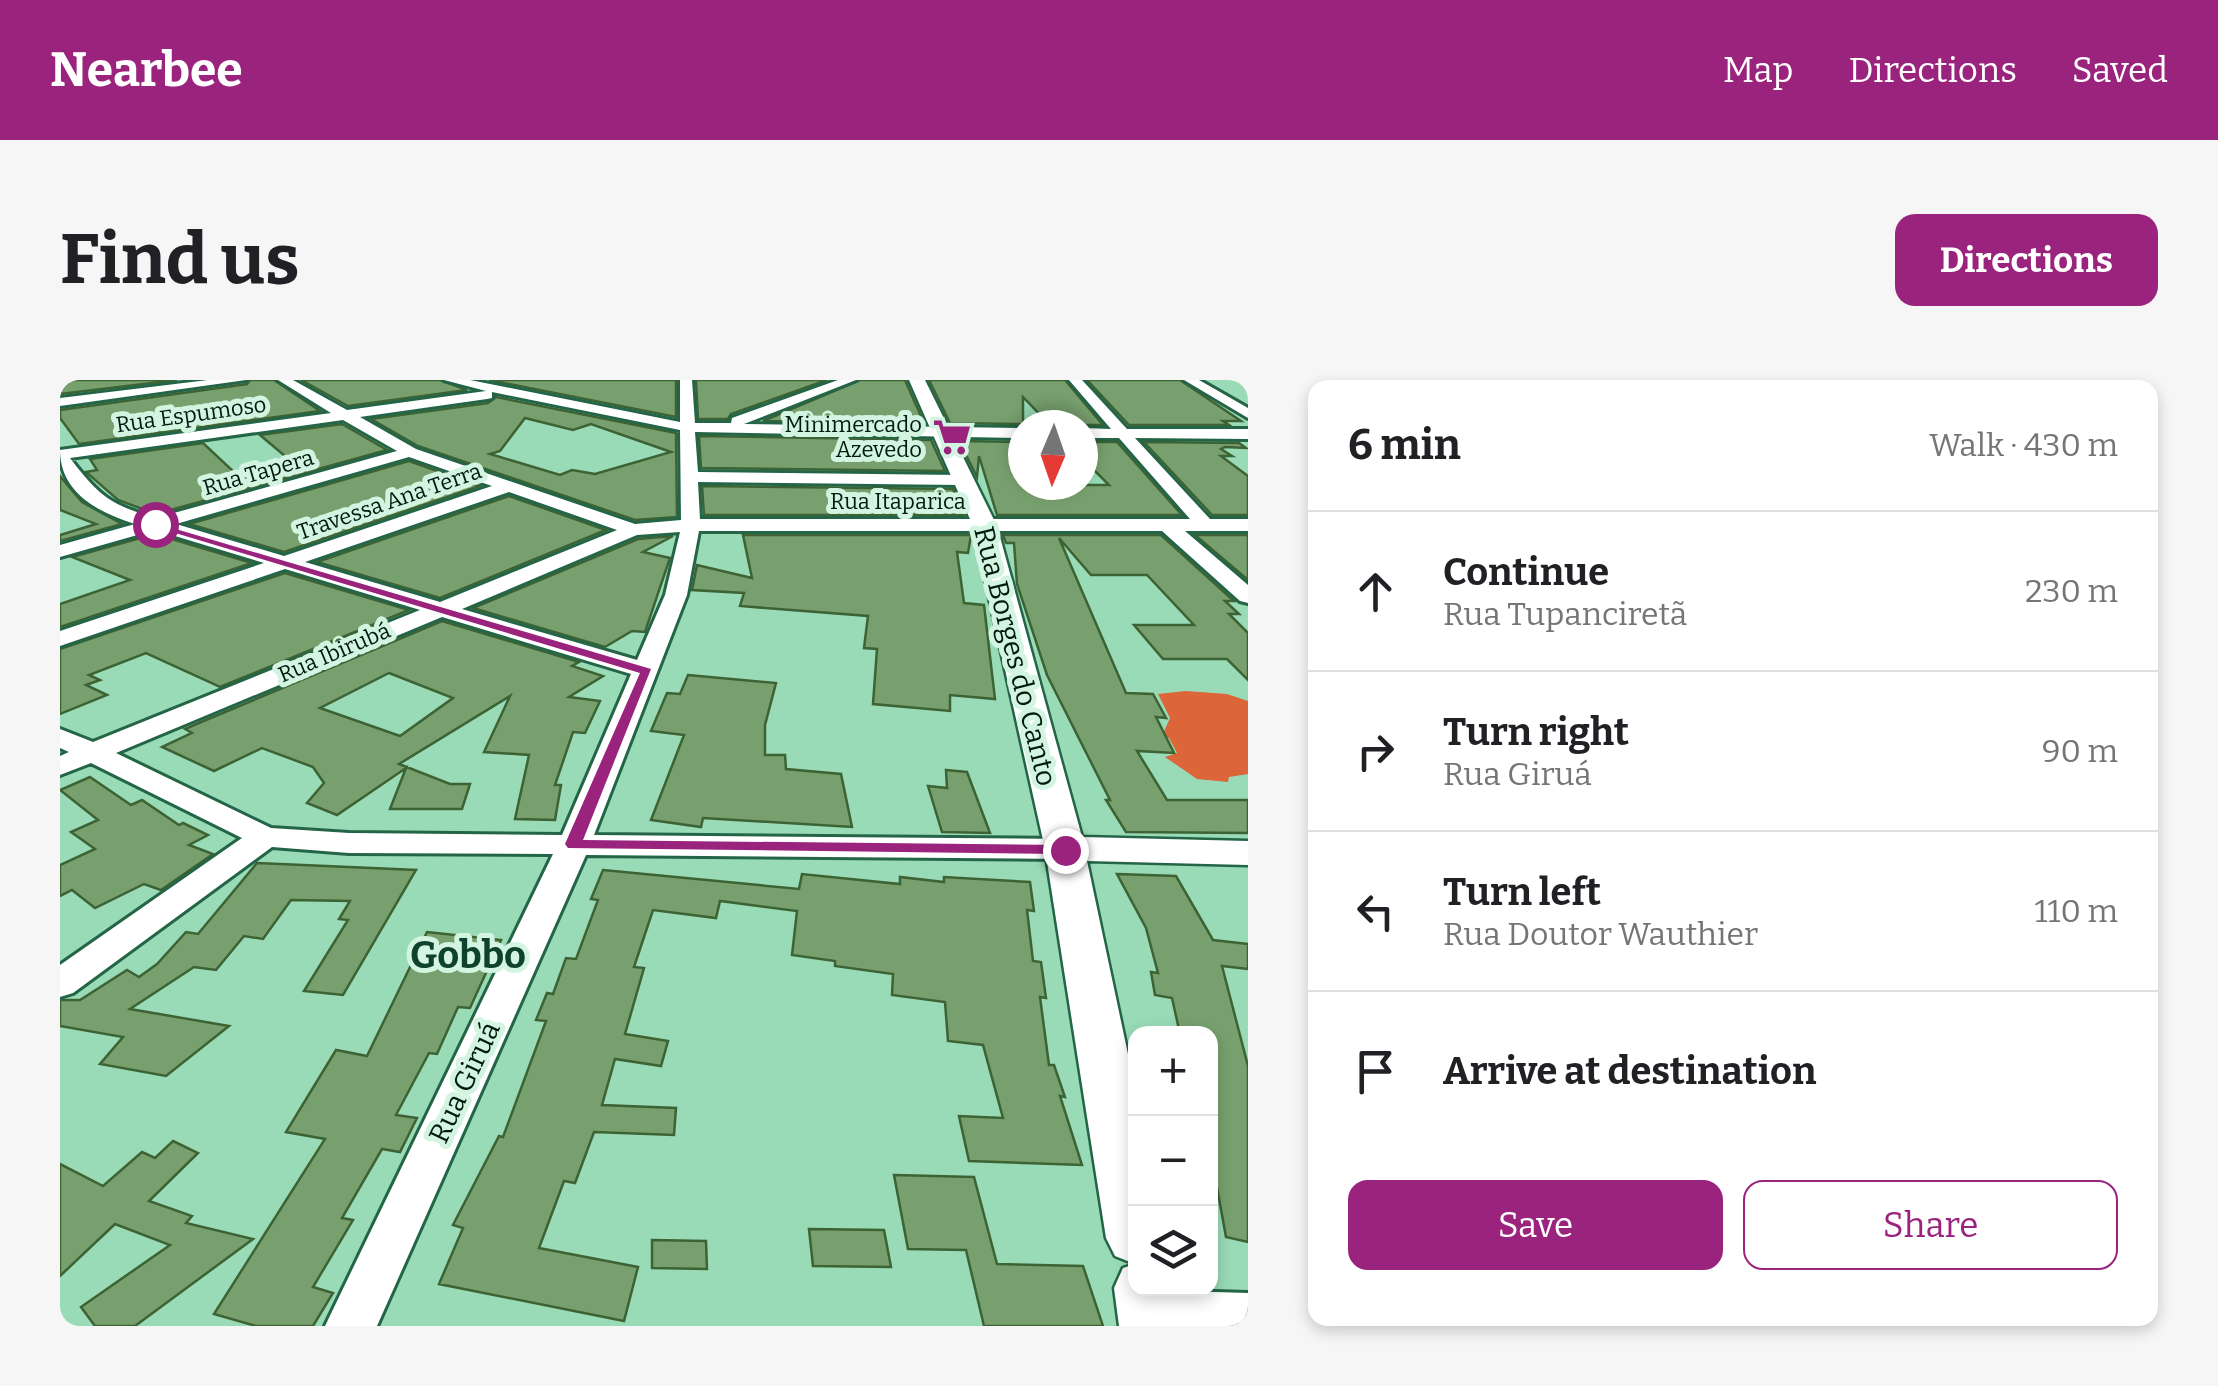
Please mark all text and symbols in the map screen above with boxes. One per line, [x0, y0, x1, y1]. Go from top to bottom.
text: Nearbee [50, 41, 243, 99]
text: Map [1723, 49, 1793, 91]
text: Directions [1848, 49, 2017, 91]
text: Saved [2072, 49, 2168, 91]
button: Directions [1895, 214, 2158, 306]
text: Find us [60, 218, 300, 302]
street label: Rua Espumoso [114, 391, 268, 438]
north arrow [1008, 410, 1098, 500]
place label: Minimercado Azevedo [785, 411, 922, 463]
supermarket icon: Minimercado Azevedo [931, 416, 973, 458]
text: 6 min [1348, 420, 1461, 470]
text: Walk · 430 m [1929, 426, 2118, 464]
street label: Rua Tapera [200, 444, 317, 501]
street label: Travessa Ana Terra [293, 457, 485, 546]
street label: Rua Itaparica [830, 488, 966, 515]
route start [133, 502, 179, 548]
street label: Rua Borges do Canto [967, 523, 1064, 789]
text: Continue [1443, 549, 1609, 595]
icon: ahead [1348, 564, 1403, 619]
text: 230 m [2025, 572, 2118, 610]
text: Rua Tupanciretã [1443, 595, 1687, 633]
street label: Rua Ibirubá [274, 617, 394, 688]
text: Turn right [1443, 709, 1629, 755]
icon: right [1348, 724, 1403, 779]
text: 90 m [2042, 732, 2118, 770]
text: Rua Giruá [1443, 755, 1592, 793]
route end [1043, 828, 1089, 874]
text: Turn left [1443, 869, 1601, 915]
icon: left [1348, 884, 1403, 939]
text: 110 m [2035, 892, 2118, 930]
text: Rua Doutor Wauthier [1443, 915, 1758, 953]
district label: Gobbo [410, 932, 526, 978]
street label: Rua Giruá [422, 1016, 507, 1148]
map controls [1128, 1026, 1218, 1296]
button: + [1128, 1026, 1218, 1116]
icon: arrive [1348, 1044, 1403, 1099]
text: Arrive at destination [1443, 1048, 1816, 1094]
button: − [1128, 1116, 1218, 1206]
button: Save [1348, 1180, 1723, 1270]
button: Share [1743, 1180, 2118, 1270]
button: layers [1128, 1206, 1218, 1296]

